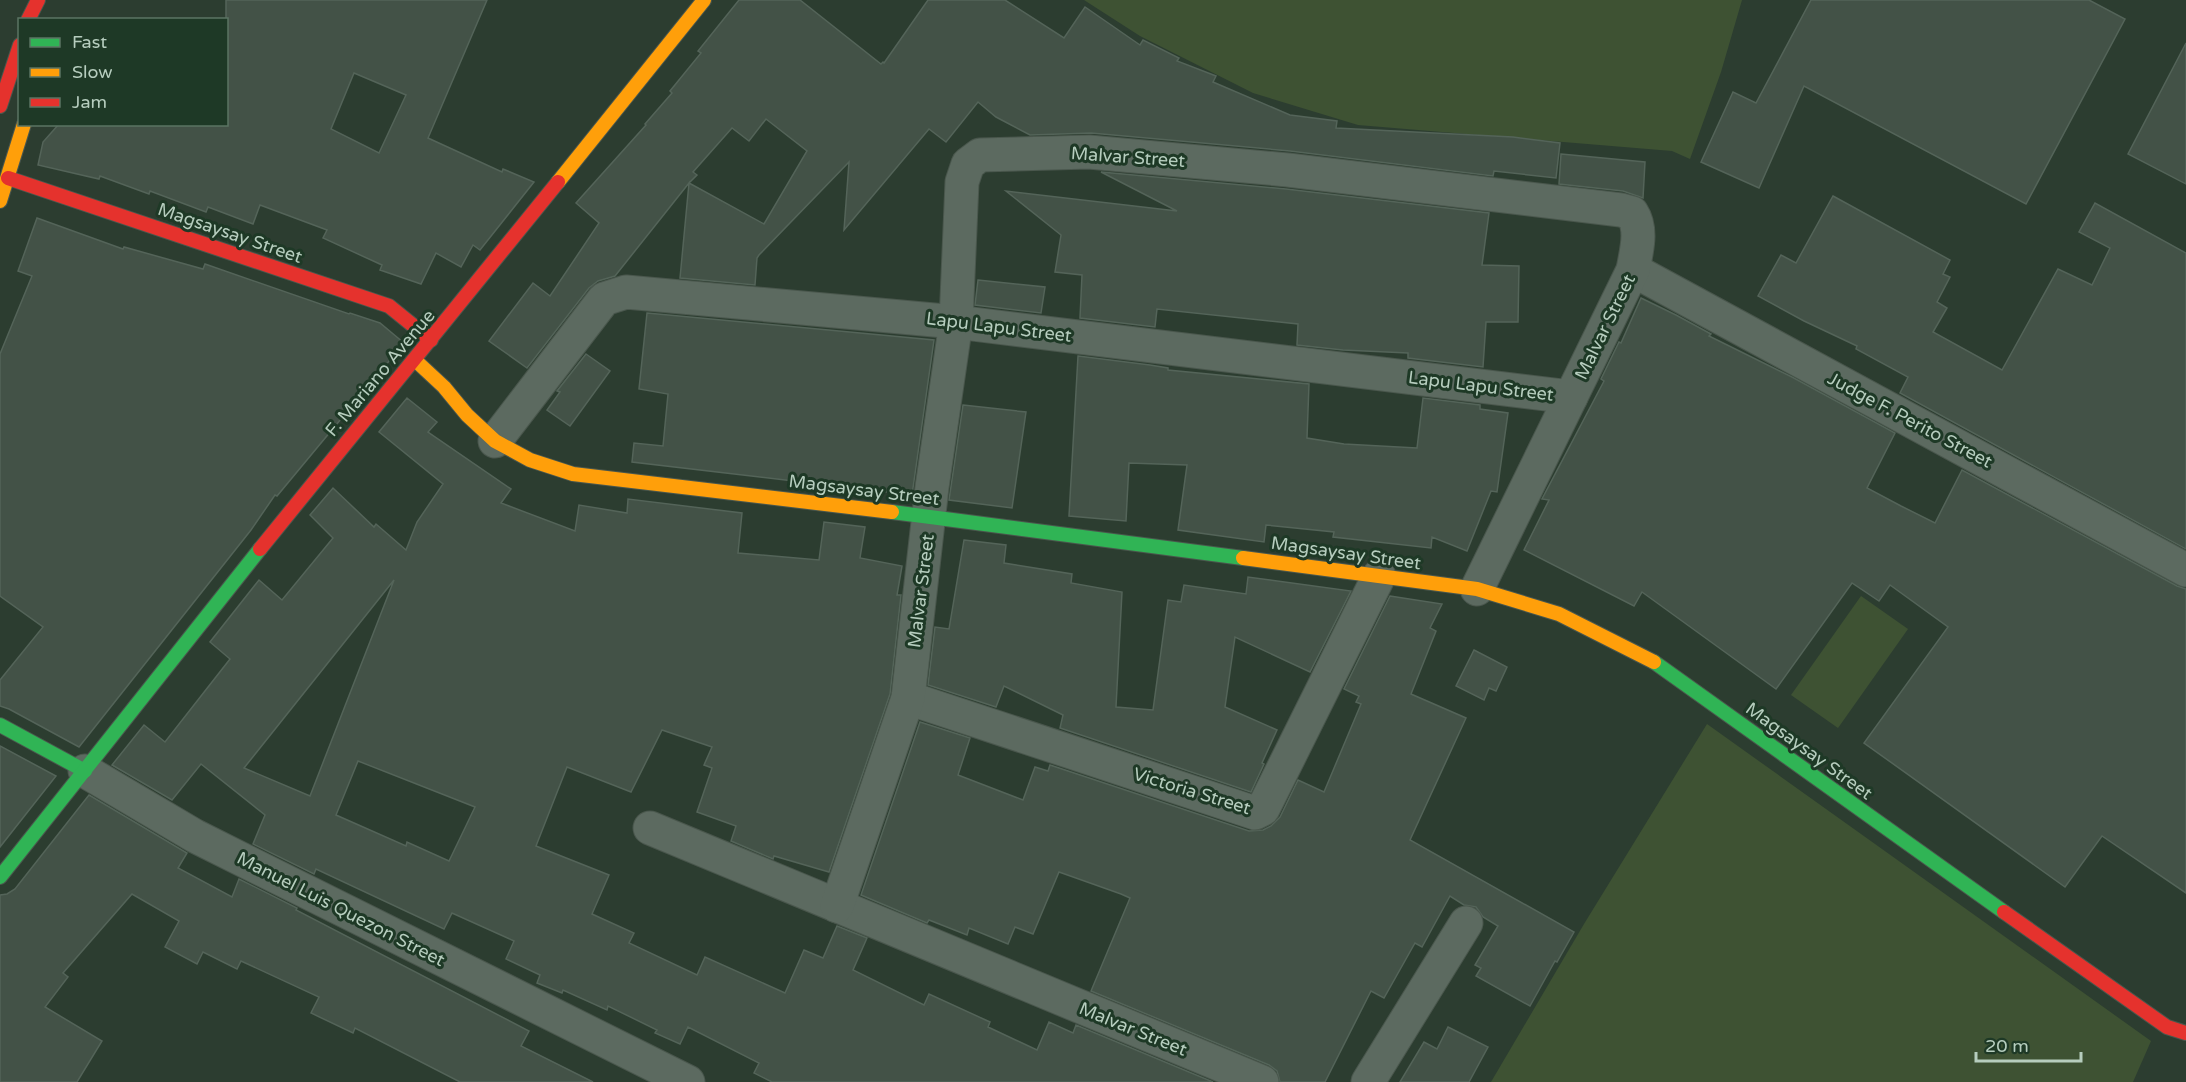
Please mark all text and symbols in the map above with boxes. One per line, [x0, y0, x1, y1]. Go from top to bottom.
legend [18, 18, 228, 126]
text: Fast [72, 31, 107, 53]
text: Slow [72, 61, 113, 83]
text: Jam [72, 91, 107, 113]
street label: Malvar Street [1070, 142, 1186, 172]
street label: Magsaysay Street [155, 198, 305, 268]
street label: Malvar Street [1570, 271, 1640, 383]
street label: F. Mariano Avenue [320, 305, 440, 441]
street label: Lapu Lapu Street [925, 307, 1073, 347]
street label: Lapu Lapu Street [1407, 366, 1555, 406]
street label: Judge F. Perito Street [1824, 367, 1996, 473]
street label: Magsaysay Street [787, 470, 941, 510]
street label: Magsaysay Street [1269, 532, 1423, 574]
street label: Malvar Street [903, 533, 939, 649]
street label: Magsaysay Street [1741, 698, 1877, 804]
street label: Victoria Street [1131, 763, 1254, 819]
street label: Manuel Luis Quezon Street [233, 847, 449, 971]
street label: Malvar Street [1076, 997, 1190, 1061]
scale bar [1976, 1025, 2081, 1063]
text: 20 m [1985, 1035, 2029, 1057]

